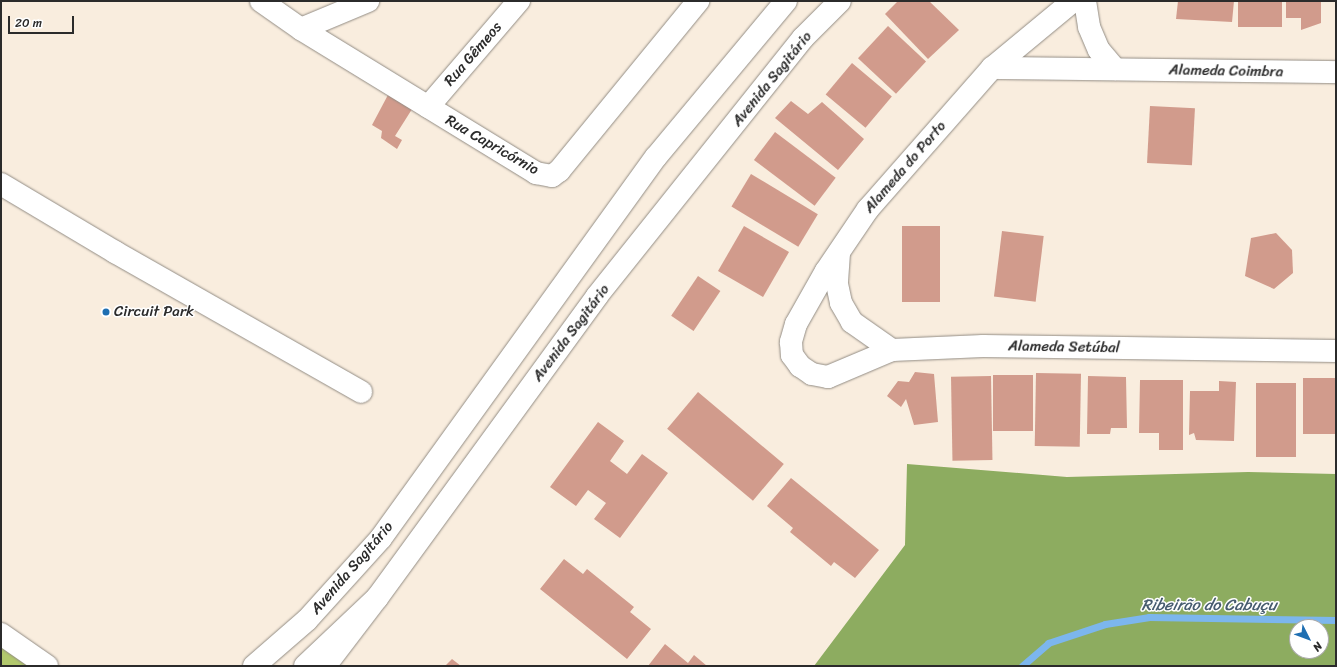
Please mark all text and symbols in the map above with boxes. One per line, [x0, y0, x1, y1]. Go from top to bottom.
scale bar [10, 8, 76, 34]
text: 20 m [15, 12, 42, 34]
street label: Rua Gêmeos [440, 18, 506, 90]
street label: Avenida Sagitário [728, 28, 816, 130]
street label: Alameda Coimbra [1169, 61, 1283, 81]
street label: Rua Capricórnio [442, 111, 542, 179]
street label: Alameda do Porto [860, 117, 950, 217]
street label: Avenida Sagitário [529, 281, 613, 385]
place label: Circuit Park [114, 303, 194, 321]
marker: Circuit Park [101, 307, 111, 317]
street label: Alameda Setúbal [1008, 337, 1120, 357]
street label: Avenida Sagitário [307, 518, 397, 618]
water label: Ribeirão do Cabuçu [1141, 595, 1277, 615]
north arrow [1289, 619, 1329, 659]
text: N [1308, 638, 1327, 656]

